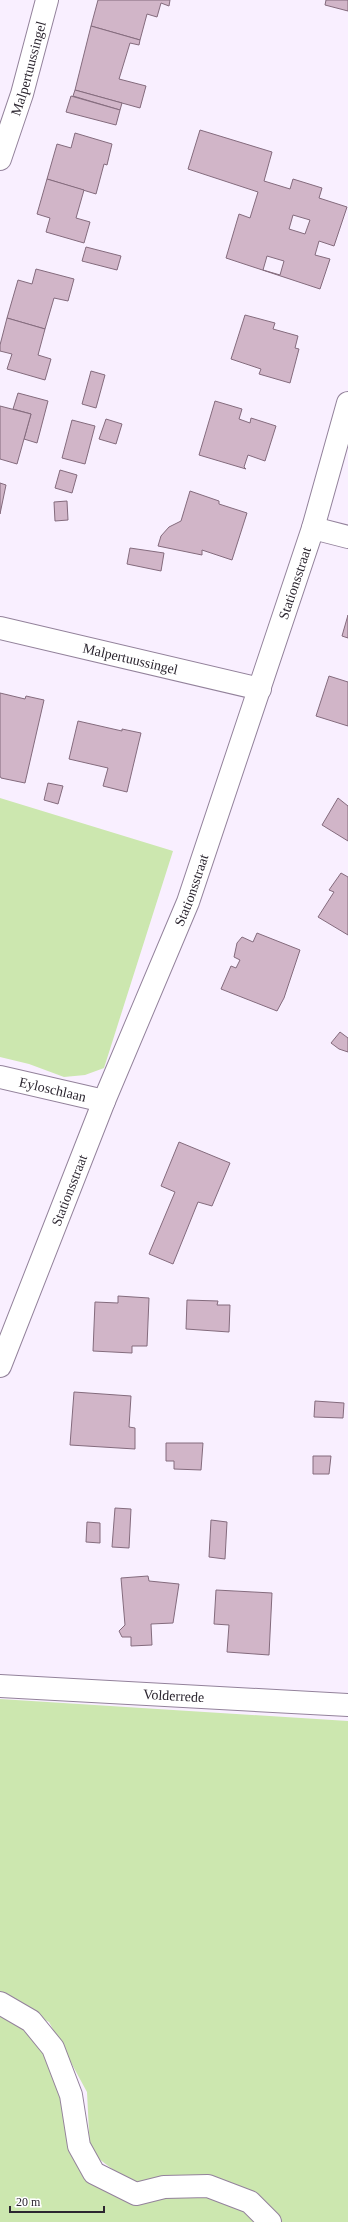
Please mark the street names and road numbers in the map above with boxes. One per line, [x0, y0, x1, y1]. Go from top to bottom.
street label: Malpertuussingel [8, 19, 49, 117]
street label: Stationsstraat [276, 545, 314, 621]
street label: Malpertuussingel [81, 640, 180, 677]
street label: Stationsstraat [171, 852, 211, 928]
street label: Eyloschlaan [18, 1074, 88, 1104]
street label: Stationsstraat [48, 1152, 90, 1228]
street label: Volderrede [143, 1686, 205, 1705]

